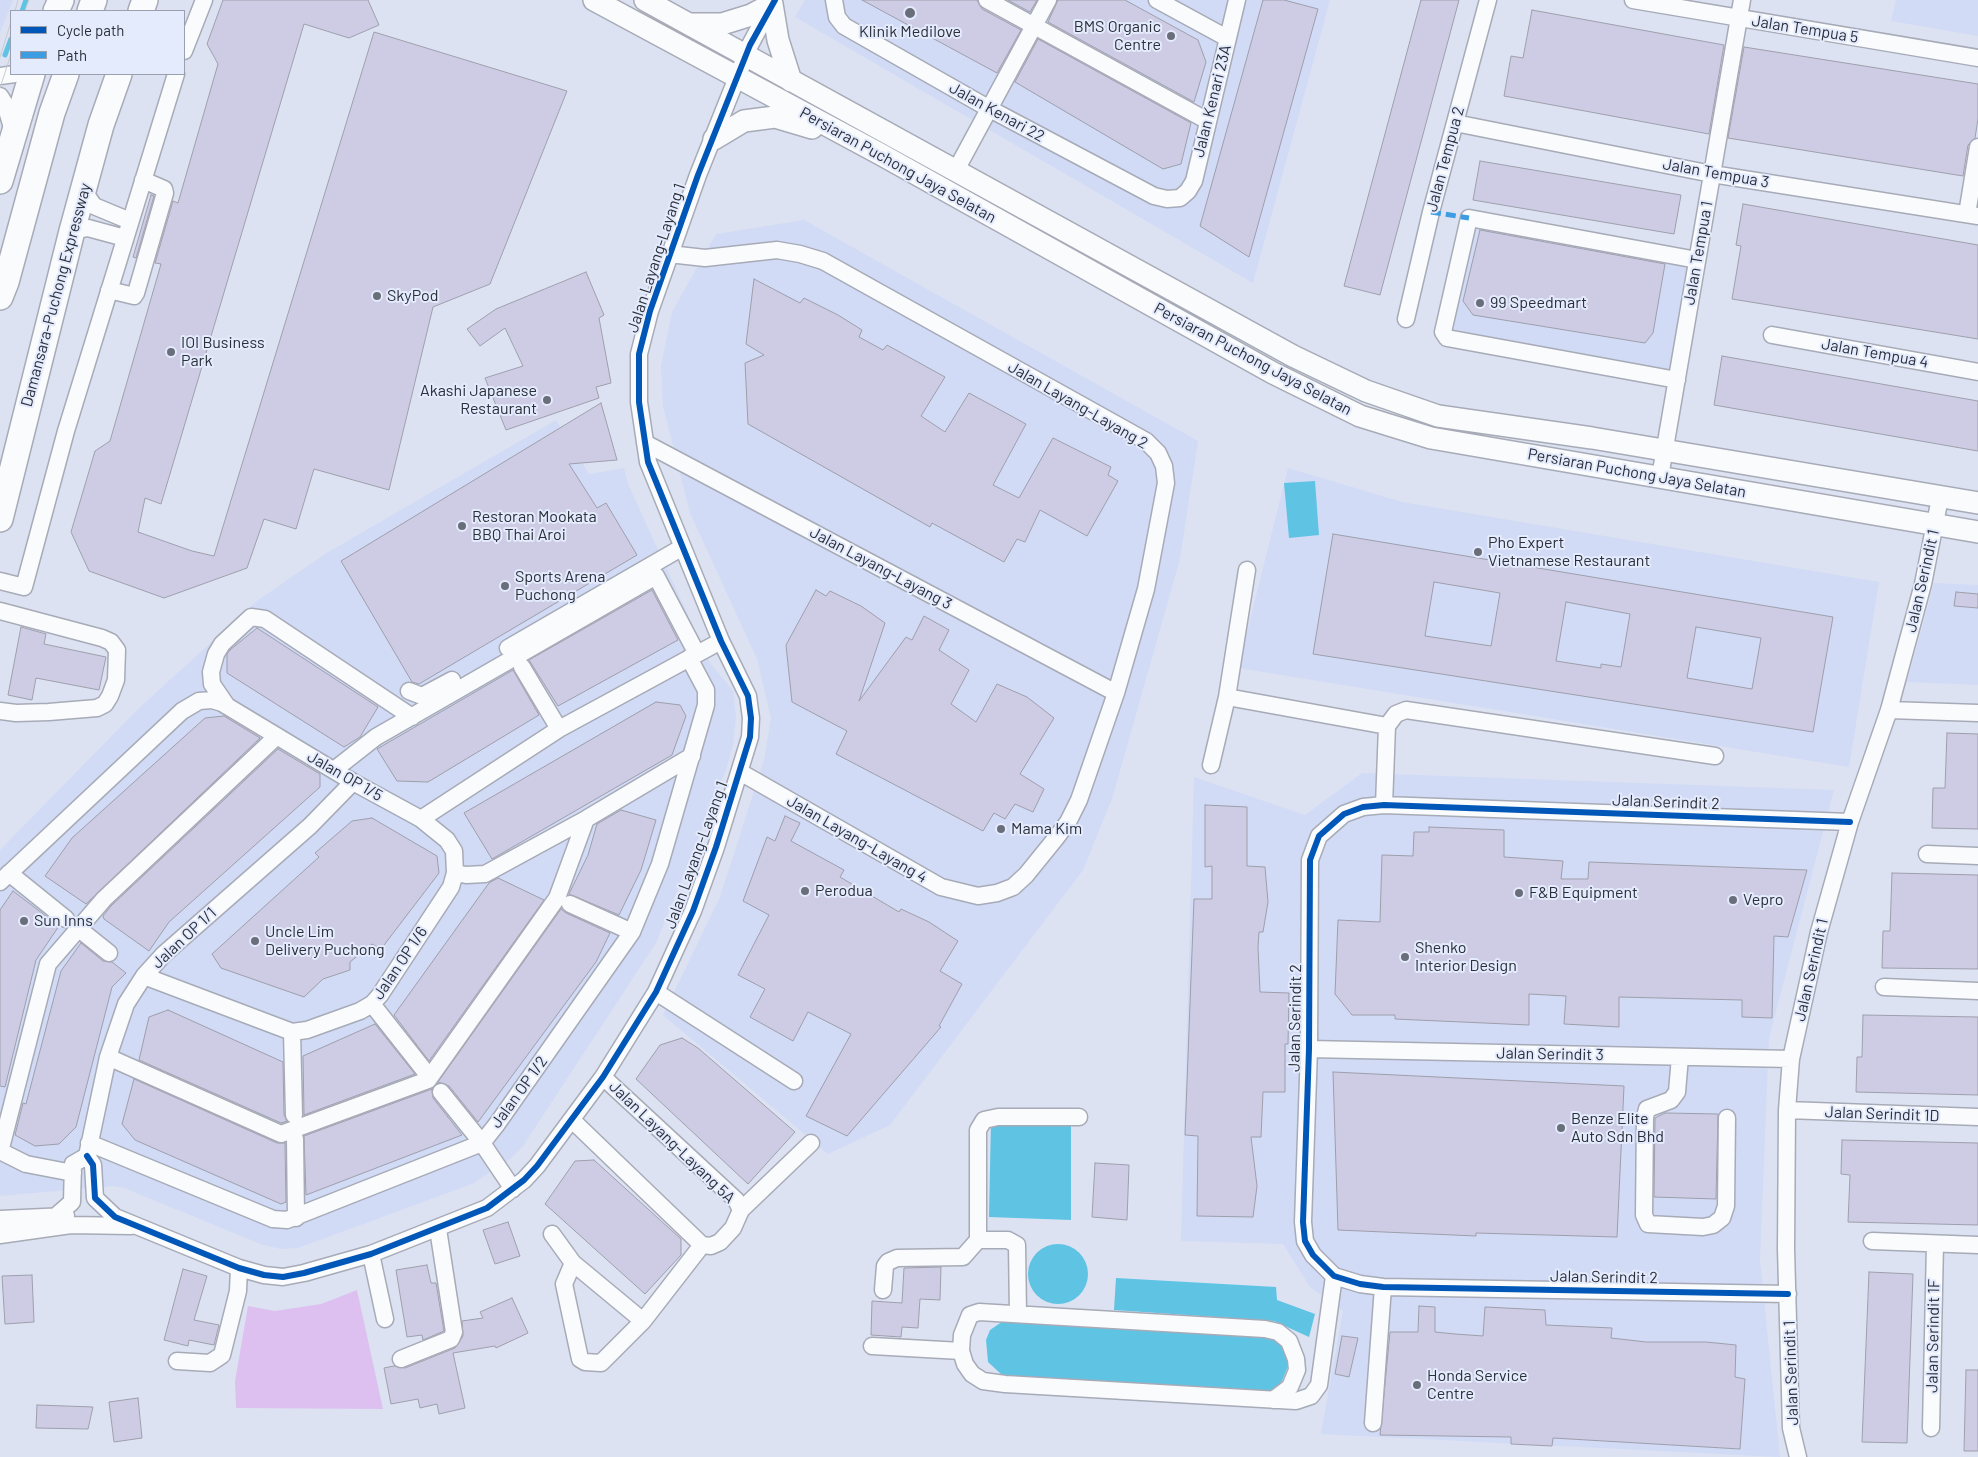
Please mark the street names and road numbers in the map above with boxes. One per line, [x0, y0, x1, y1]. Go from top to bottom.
street label: Jalan Tempua 5 [1750, 11, 1860, 47]
street label: Jalan Kenari 23A [1189, 43, 1235, 159]
street label: Jalan Kenari 22 [946, 78, 1048, 146]
street label: Persiaran Puchong Jaya Selatan [797, 103, 999, 227]
street label: Jalan Tempua 2 [1422, 104, 1468, 214]
street label: Jalan Tempua 3 [1661, 154, 1771, 192]
street label: Damansara–Puchong Expressway [17, 181, 95, 409]
street label: Jalan Layang-Layang 1 [623, 181, 689, 335]
street label: Jalan Tempua 1 [1679, 200, 1717, 306]
street label: Persiaran Puchong Jaya Selatan [1151, 299, 1355, 419]
street label: Jalan Tempua 4 [1820, 334, 1930, 372]
street label: Jalan Layang-Layang 2 [1005, 357, 1151, 453]
street label: Persiaran Puchong Jaya Selatan [1526, 444, 1748, 502]
street label: Jalan Layang-Layang 3 [807, 522, 955, 614]
street label: Jalan Serindit 1 [1901, 528, 1943, 634]
street label: Jalan OP 1/5 [304, 747, 386, 805]
street label: Jalan Layang-Layang 1 [660, 779, 732, 931]
street label: Jalan Layang-Layang 4 [783, 791, 931, 887]
street label: Jalan Serindit 2 [1612, 791, 1720, 813]
street label: Jalan OP 1/1 [148, 903, 220, 973]
street label: Jalan Serindit 1 [1790, 917, 1832, 1023]
street label: Jalan OP 1/6 [369, 923, 431, 1003]
street label: Jalan Serindit 2 [1284, 964, 1306, 1072]
street label: Jalan Serindit 3 [1496, 1043, 1604, 1065]
street label: Jalan OP 1/2 [486, 1052, 552, 1132]
street label: Jalan Layang-Layang 5A [605, 1077, 739, 1207]
street label: Jalan Serindit 1D [1824, 1102, 1940, 1126]
street label: Jalan Serindit 2 [1550, 1266, 1658, 1288]
street label: Jalan Serindit 1F [1922, 1279, 1944, 1393]
street label: Jalan Serindit 1 [1780, 1320, 1802, 1426]

